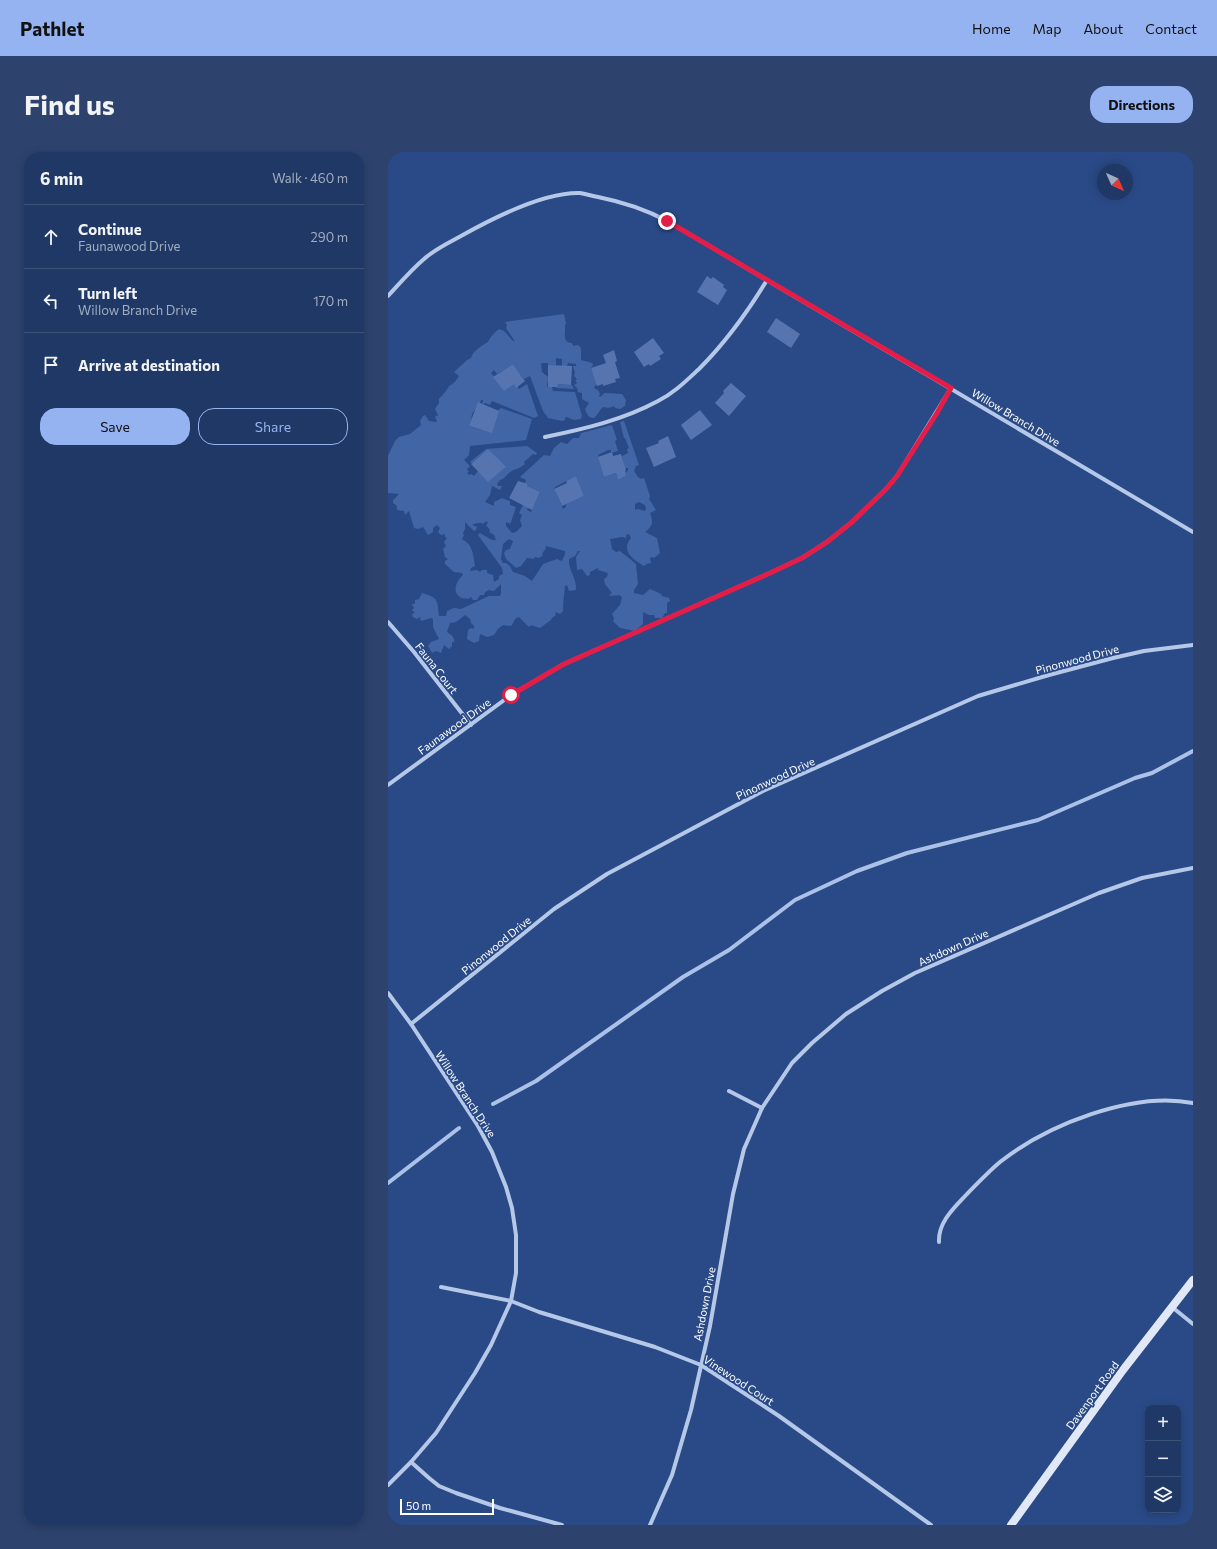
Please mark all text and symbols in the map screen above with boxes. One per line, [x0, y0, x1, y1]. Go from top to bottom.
text: Pathlet [20, 17, 85, 40]
text: Home [972, 20, 1011, 37]
text: Map [1033, 20, 1061, 37]
text: About [1083, 20, 1123, 37]
text: Contact [1145, 20, 1197, 37]
button: Directions [1090, 86, 1193, 123]
text: Find us [24, 87, 115, 121]
north arrow [1097, 164, 1133, 200]
text: 6 min [40, 168, 83, 189]
text: Walk · 460 m [272, 170, 348, 186]
route end [658, 212, 676, 230]
text: Continue [78, 220, 142, 238]
icon: ahead [40, 226, 62, 248]
text: 290 m [311, 229, 348, 245]
text: Faunawood Drive [78, 238, 180, 254]
text: Turn left [78, 284, 137, 302]
icon: left [40, 290, 62, 312]
text: 170 m [313, 293, 348, 309]
text: Willow Branch Drive [78, 302, 197, 318]
icon: arrive [40, 354, 62, 376]
text: Arrive at destination [78, 356, 220, 374]
street label: Willow Branch Drive [969, 385, 1063, 449]
button: Save [40, 408, 190, 445]
button: Share [198, 408, 348, 445]
street label: Fauna Court [413, 640, 461, 697]
street label: Pinonwood Drive [1034, 642, 1120, 676]
route start [502, 686, 520, 704]
street label: Faunawood Drive [415, 695, 493, 757]
street label: Pinonwood Drive [733, 754, 817, 802]
street label: Pinonwood Drive [459, 913, 533, 977]
street label: Ashdown Drive [916, 926, 990, 968]
street label: Willow Branch Drive [433, 1048, 499, 1140]
street label: Ashdown Drive [690, 1266, 718, 1342]
street label: Vinewood Court [701, 1352, 777, 1408]
street label: Davenport Road [1063, 1358, 1121, 1432]
map controls [1145, 1405, 1181, 1513]
button: + [1145, 1405, 1181, 1441]
button: − [1145, 1441, 1181, 1477]
button: layers [1145, 1477, 1181, 1513]
scale bar [400, 1497, 494, 1516]
text: 50 m [406, 1499, 431, 1512]

